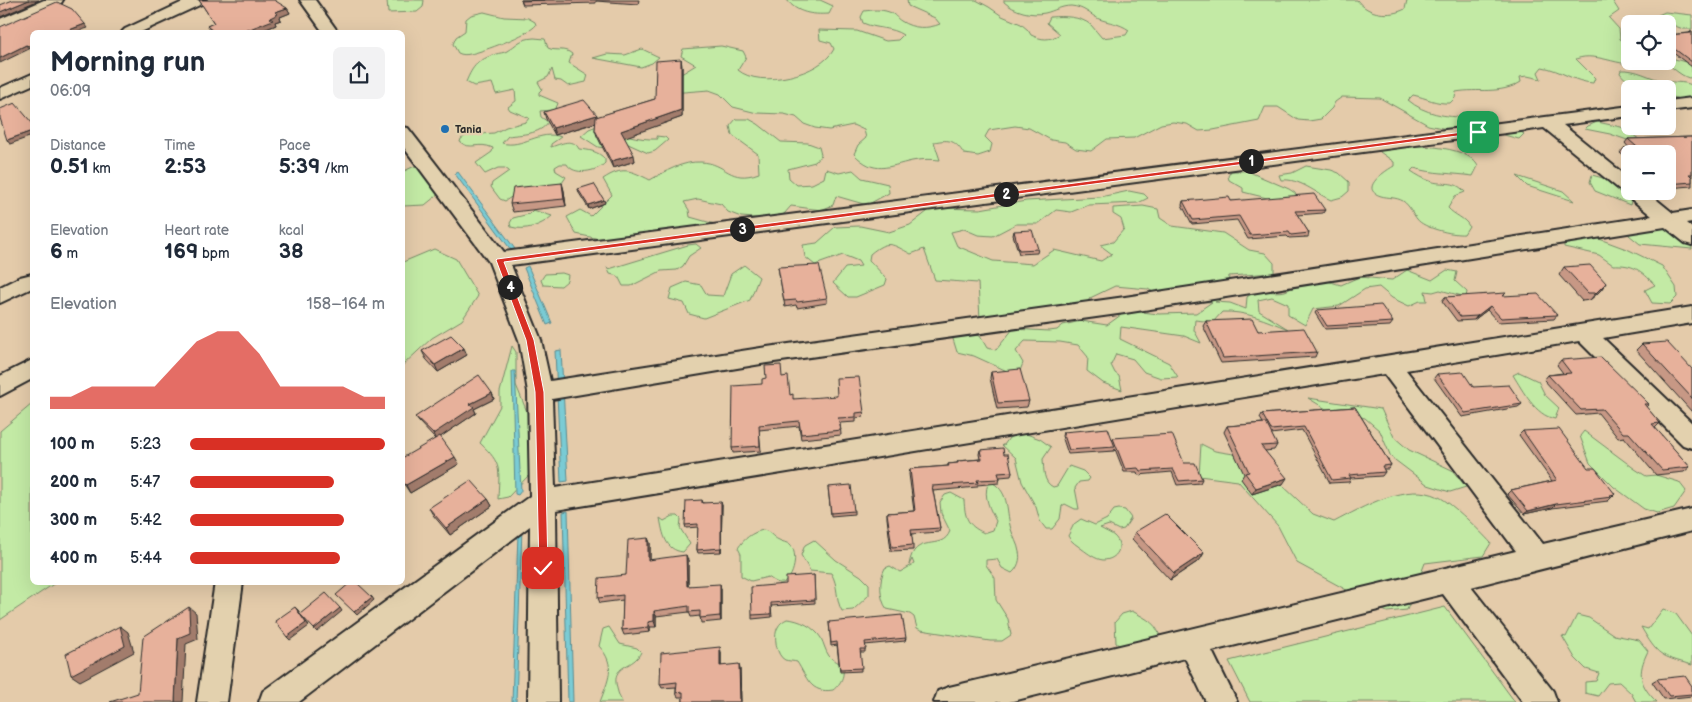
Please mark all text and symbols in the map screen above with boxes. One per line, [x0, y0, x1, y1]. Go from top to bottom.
map controls [1621, 15, 1676, 200]
button: locate [1621, 15, 1676, 70]
text: Morning run [50, 46, 205, 79]
button: share [333, 47, 385, 99]
button: + [1621, 80, 1676, 135]
text: 06:09 [50, 82, 91, 101]
pin [1457, 111, 1499, 153]
icon: arrive [1464, 118, 1492, 146]
marker: Tania [439, 123, 451, 135]
place label: Tania [455, 123, 482, 136]
text: Distance [50, 137, 106, 154]
text: Time [164, 137, 195, 154]
text: Pace [279, 137, 311, 154]
button: − [1621, 145, 1676, 200]
pin: 1 [1238, 148, 1264, 174]
text: 1 [1249, 153, 1254, 170]
text: 0.51 [50, 154, 89, 179]
text: 2:53 [164, 154, 206, 179]
text: 5:39 [279, 154, 320, 179]
text: km [89, 160, 111, 177]
text: /km [320, 160, 349, 177]
pin: 2 [994, 182, 1018, 206]
text: 2 [1002, 186, 1011, 203]
pin: 3 [730, 216, 754, 242]
text: 3 [738, 221, 747, 238]
text: Elevation [50, 222, 108, 239]
text: Heart rate [164, 222, 229, 239]
text: kcal [279, 222, 304, 239]
text: 6 [50, 239, 63, 264]
text: 169 [164, 239, 198, 264]
text: 38 [279, 239, 304, 264]
text: m [63, 245, 78, 262]
text: bpm [198, 245, 230, 262]
pin: 4 [498, 274, 522, 300]
text: 4 [506, 279, 515, 296]
text: Elevation [50, 295, 117, 314]
text: 158–164 m [306, 295, 385, 314]
text: 100 m [50, 435, 95, 454]
text: 5:23 [130, 435, 161, 454]
text: 200 m [50, 473, 97, 492]
text: 5:47 [130, 473, 160, 492]
text: 300 m [50, 511, 97, 530]
text: 5:42 [130, 511, 162, 530]
pin [522, 547, 564, 589]
text: 400 m [50, 549, 97, 568]
text: 5:44 [130, 549, 162, 568]
icon: check [529, 554, 557, 582]

